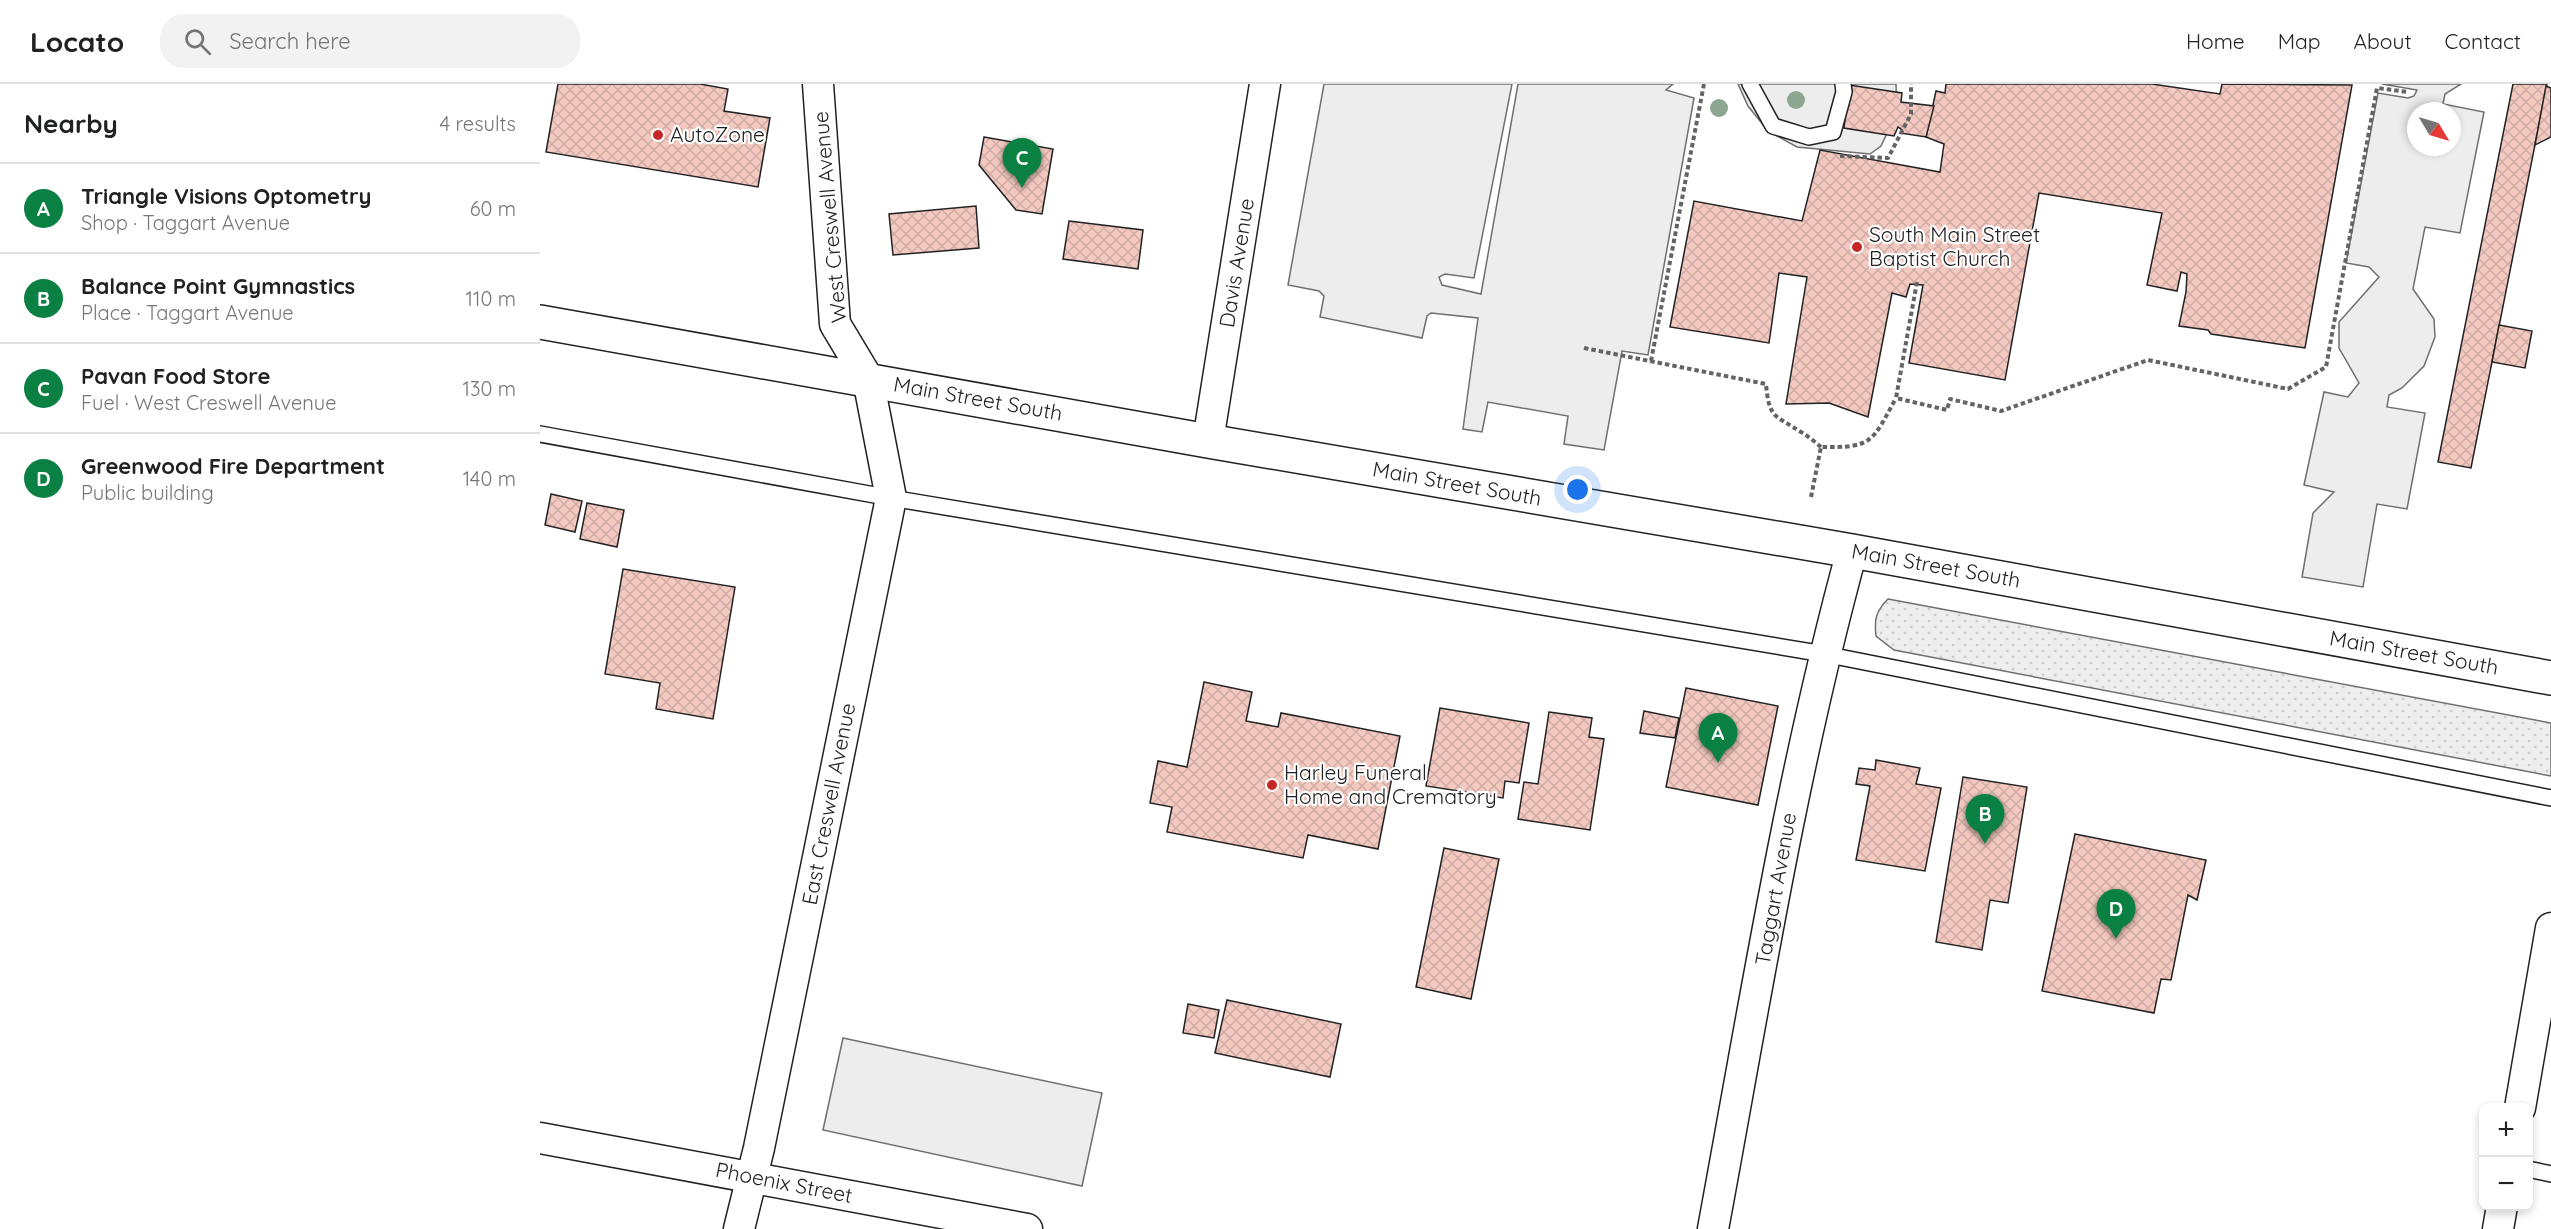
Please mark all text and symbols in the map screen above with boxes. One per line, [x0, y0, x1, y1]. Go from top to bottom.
search box [160, 14, 580, 68]
text: Locato [30, 24, 124, 59]
icon: search [181, 25, 214, 58]
text: Search here [229, 27, 351, 55]
text: Home [2186, 28, 2245, 54]
text: Map [2278, 28, 2321, 54]
text: About [2354, 28, 2412, 54]
text: Contact [2445, 28, 2521, 54]
north arrow [2407, 102, 2461, 156]
text: Nearby [24, 107, 118, 140]
street label: West Creswell Avenue [807, 110, 851, 324]
text: 4 results [440, 111, 516, 136]
place label: AutoZone [670, 121, 765, 147]
marker: AutoZone [651, 128, 665, 142]
pin: C [1002, 138, 1042, 188]
text: Triangle Visions Optometry [81, 182, 371, 210]
text: A [37, 196, 50, 221]
text: 60 m [470, 196, 516, 221]
street label: Davis Avenue [1213, 196, 1259, 329]
text: Shop · Taggart Avenue [81, 210, 290, 235]
place label: South Main Street Baptist Church [1869, 221, 2040, 271]
marker: South Main Street Baptist Church [1850, 240, 1864, 254]
text: Balance Point Gymnastics [81, 272, 355, 300]
text: B [37, 286, 50, 311]
text: 110 m [466, 286, 516, 311]
text: Place · Taggart Avenue [81, 300, 294, 325]
text: Pavan Food Store [81, 362, 270, 390]
street label: Main Street South [892, 370, 1065, 426]
text: C [37, 376, 50, 401]
text: 130 m [463, 376, 516, 401]
text: Fuel · West Creswell Avenue [81, 390, 336, 415]
text: Greenwood Fire Department [81, 452, 385, 480]
street label: Main Street South [1371, 455, 1544, 511]
text: D [36, 466, 51, 491]
text: 140 m [463, 466, 516, 491]
your location [1563, 475, 1592, 504]
text: Public building [81, 480, 214, 505]
street label: Main Street South [1850, 537, 2023, 593]
street label: Main Street South [2328, 624, 2501, 680]
street label: East Creswell Avenue [796, 701, 860, 907]
pin: A [1698, 714, 1738, 763]
place label: Harley Funeral Home and Crematory [1284, 759, 1497, 809]
marker: Harley Funeral Home and Crematory [1265, 778, 1279, 792]
pin: B [1966, 794, 2004, 844]
street label: Taggart Avenue [1749, 810, 1801, 967]
pin: D [2096, 890, 2136, 939]
map controls [2479, 1103, 2533, 1211]
button: + [2479, 1103, 2533, 1157]
street label: Phoenix Street [714, 1156, 855, 1208]
button: − [2479, 1157, 2533, 1211]

